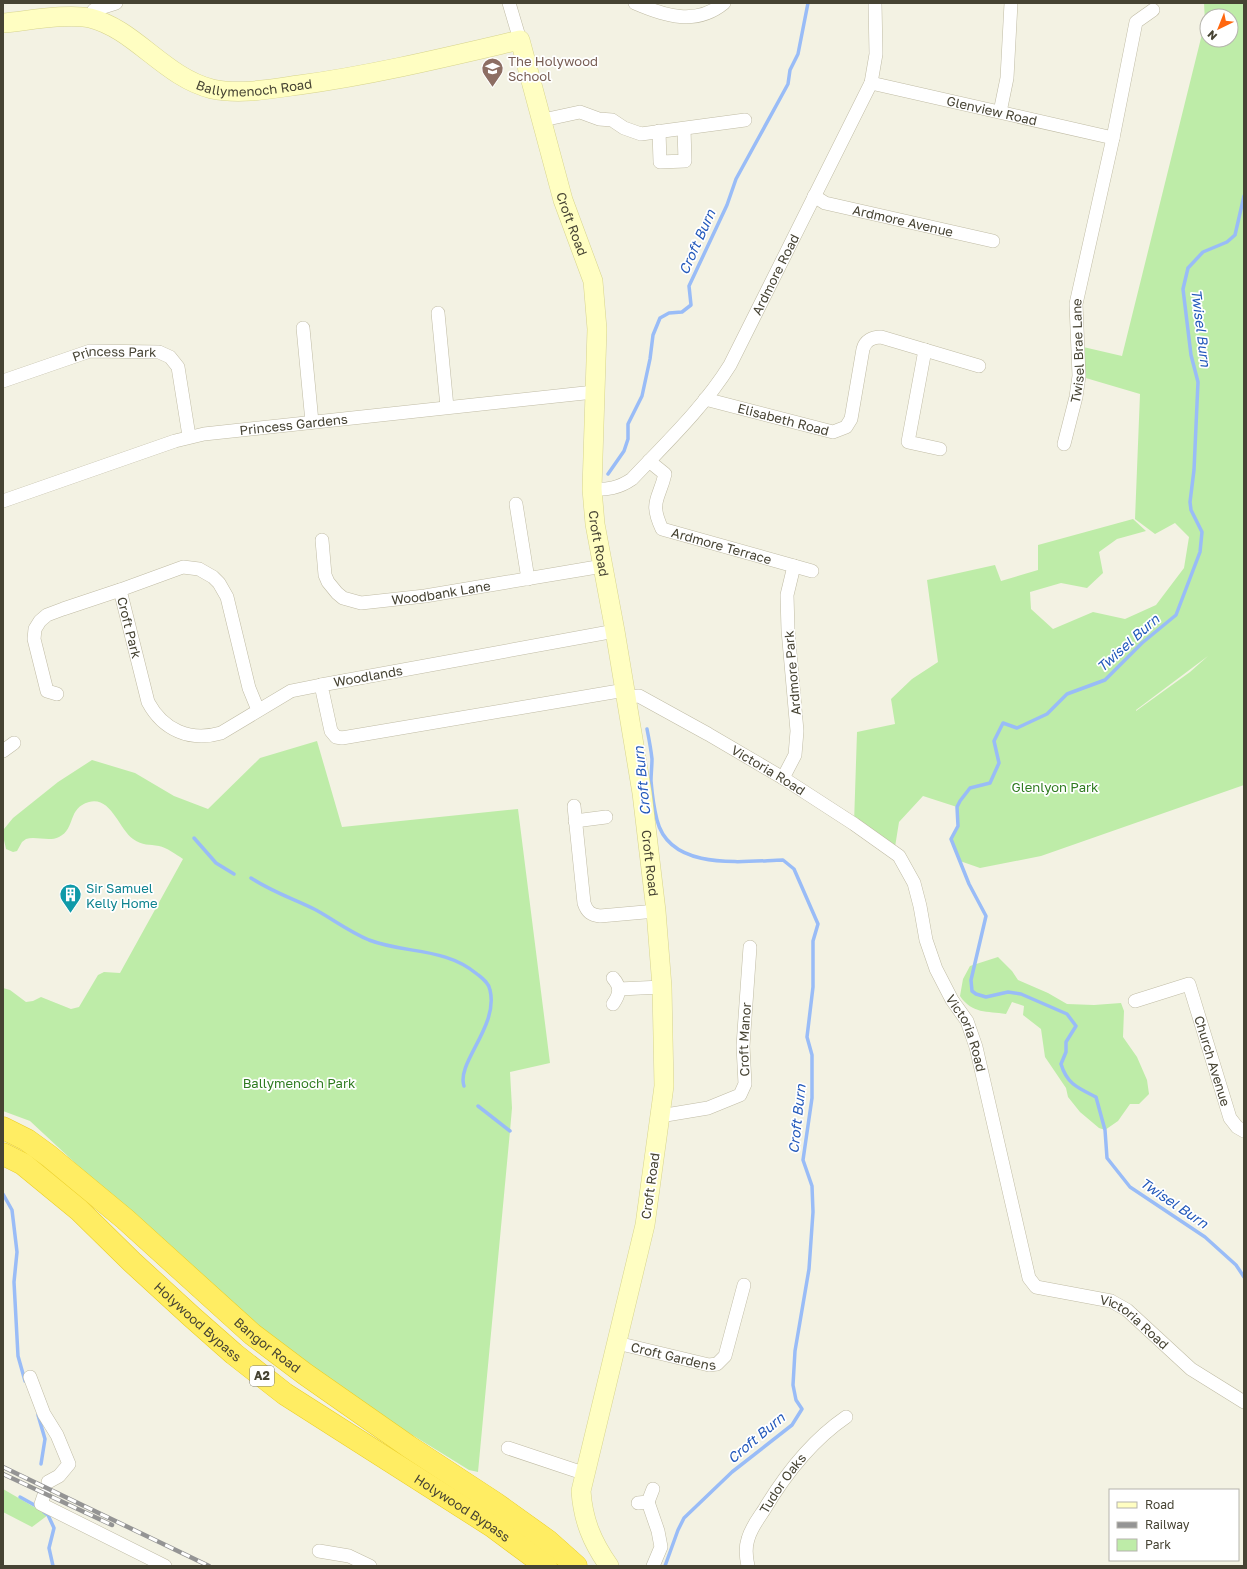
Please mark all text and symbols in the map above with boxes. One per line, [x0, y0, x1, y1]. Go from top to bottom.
north arrow [1199, 8, 1239, 48]
text: N [1204, 28, 1219, 43]
place label: The Holywood School [508, 53, 598, 84]
school or university icon: The Holywood School [480, 55, 506, 88]
street label: Ballymenoch Road [194, 75, 313, 100]
street label: Glenview Road [945, 92, 1039, 129]
street label: Croft Road [553, 190, 591, 258]
street label: Ardmore Avenue [851, 202, 955, 240]
water label: Croft Burn [675, 205, 719, 277]
street label: Ardmore Road [748, 231, 802, 318]
water label: Twisel Burn [1188, 288, 1215, 369]
street label: Twisel Brae Lane [1067, 297, 1087, 405]
street label: Princess Park [70, 343, 157, 365]
street label: Elisabeth Road [736, 400, 831, 439]
street label: Princess Gardens [239, 411, 348, 438]
street label: Croft Road [586, 510, 613, 578]
street label: Ardmore Terrace [670, 524, 773, 567]
street label: Woodbank Lane [390, 577, 492, 608]
street label: Croft Park [114, 595, 145, 661]
water label: Twisel Burn [1093, 609, 1163, 675]
street label: Ardmore Park [780, 629, 804, 716]
street label: Woodlands [332, 662, 404, 690]
street label: Victoria Road [729, 742, 808, 798]
water label: Croft Burn [629, 744, 654, 816]
park label: Glenlyon Park [1012, 779, 1099, 795]
street label: Croft Road [638, 829, 662, 897]
place label: Sir Samuel Kelly Home [86, 880, 158, 911]
building icon: Sir Samuel Kelly Home [58, 882, 84, 915]
street label: Victoria Road [943, 992, 989, 1073]
street label: Croft Manor [735, 1002, 754, 1077]
street label: Church Avenue [1191, 1014, 1234, 1108]
park label: Ballymenoch Park [243, 1075, 356, 1091]
water label: Croft Burn [784, 1082, 809, 1154]
street label: Croft Road [637, 1152, 663, 1220]
water label: Twisel Burn [1137, 1174, 1212, 1232]
street label: Holywood Bypass [151, 1279, 245, 1365]
street label: Victoria Road [1099, 1291, 1172, 1352]
street label: Bangor Road [231, 1314, 304, 1376]
street label: Croft Gardens [629, 1339, 717, 1373]
road number: A2 [250, 1366, 274, 1386]
water label: Croft Burn [724, 1408, 789, 1466]
street label: Tudor Oaks [756, 1450, 809, 1516]
street label: Holywood Bypass [411, 1471, 514, 1545]
legend [1109, 1489, 1239, 1561]
text: Road [1145, 1497, 1174, 1512]
text: Railway [1145, 1517, 1190, 1532]
text: Park [1145, 1537, 1171, 1552]

